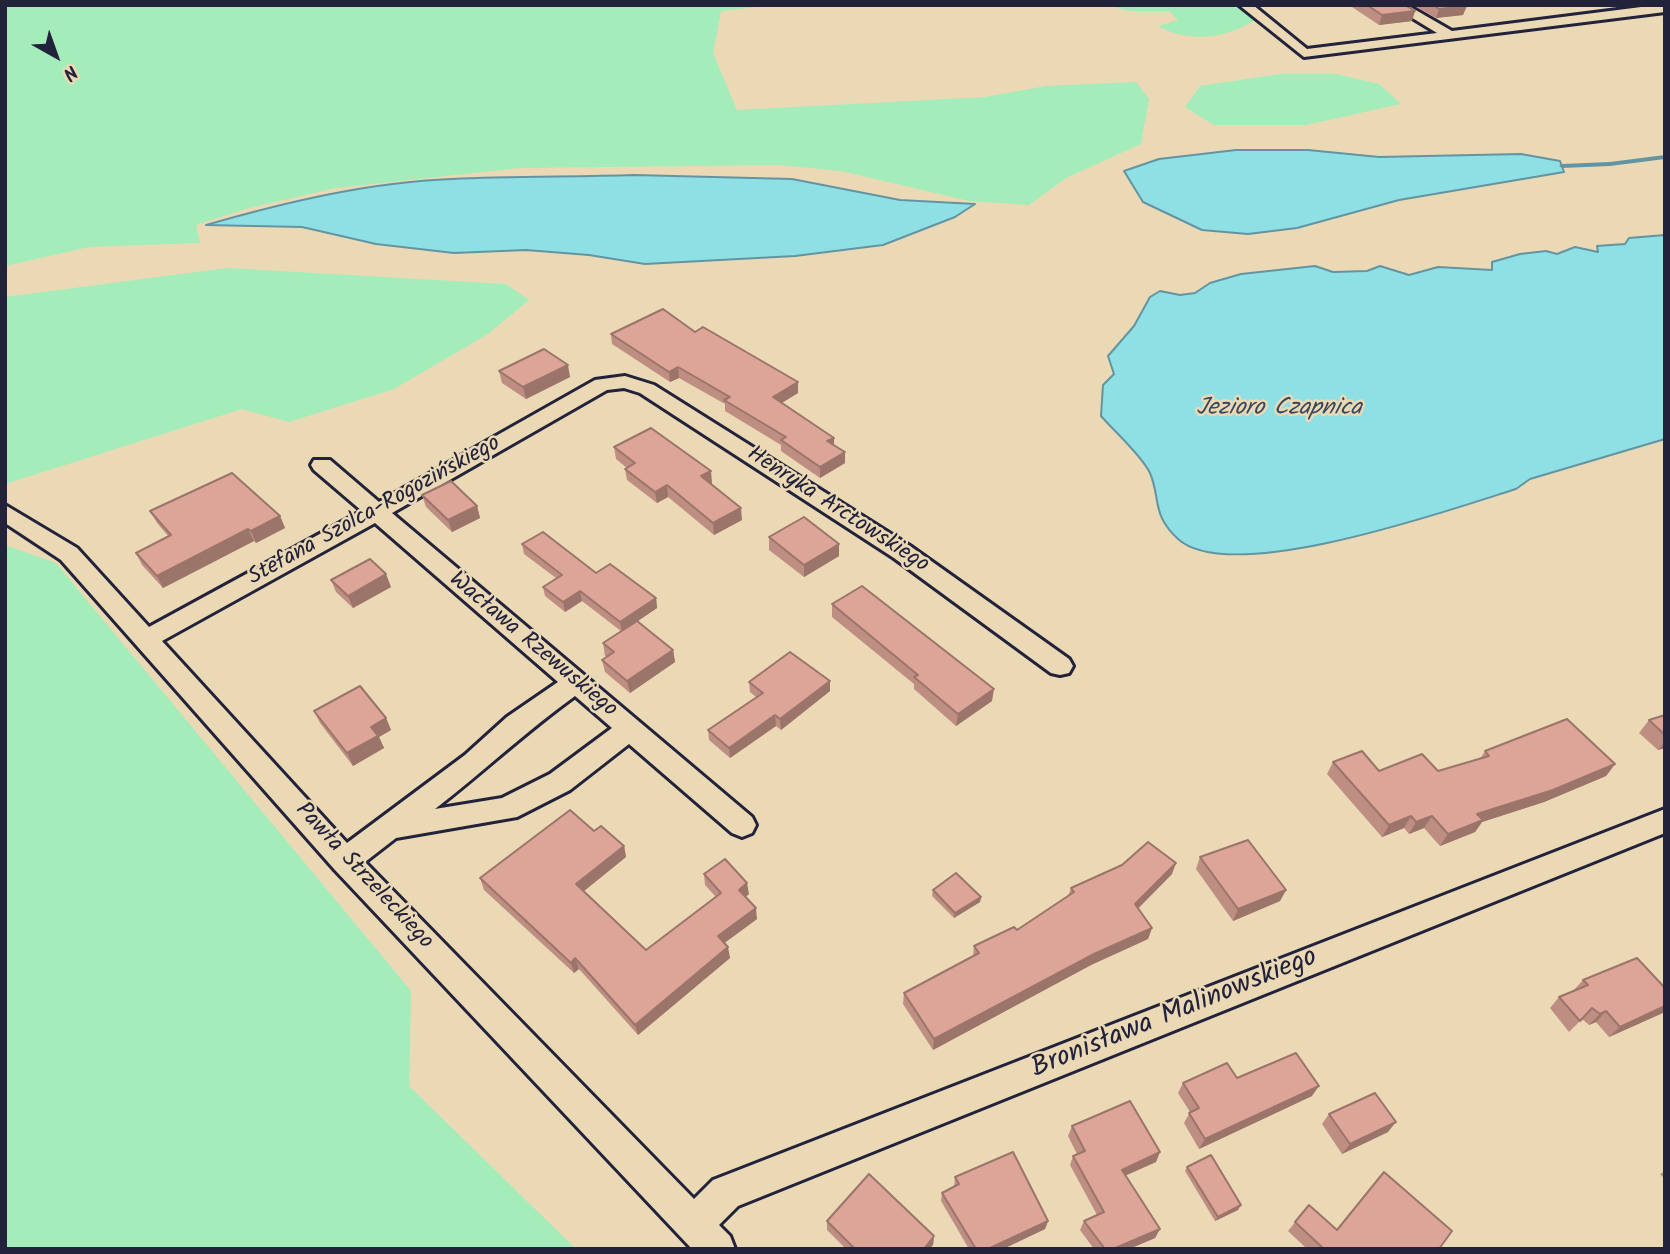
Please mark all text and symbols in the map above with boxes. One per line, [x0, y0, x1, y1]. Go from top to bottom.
north arrow [21, 21, 91, 91]
text: N [55, 57, 84, 87]
water label: Jezioro Czapnica [1196, 396, 1362, 424]
street label: Stefana Szolca-Rogozińskiego [244, 431, 506, 593]
street label: Henryka Arctowskiego [741, 442, 933, 580]
street label: Wacława Rzewuskiego [442, 567, 622, 725]
street label: Pawła Strzeleckiego [288, 798, 438, 956]
street label: Bronisława Malinowskiego [1027, 942, 1323, 1088]

